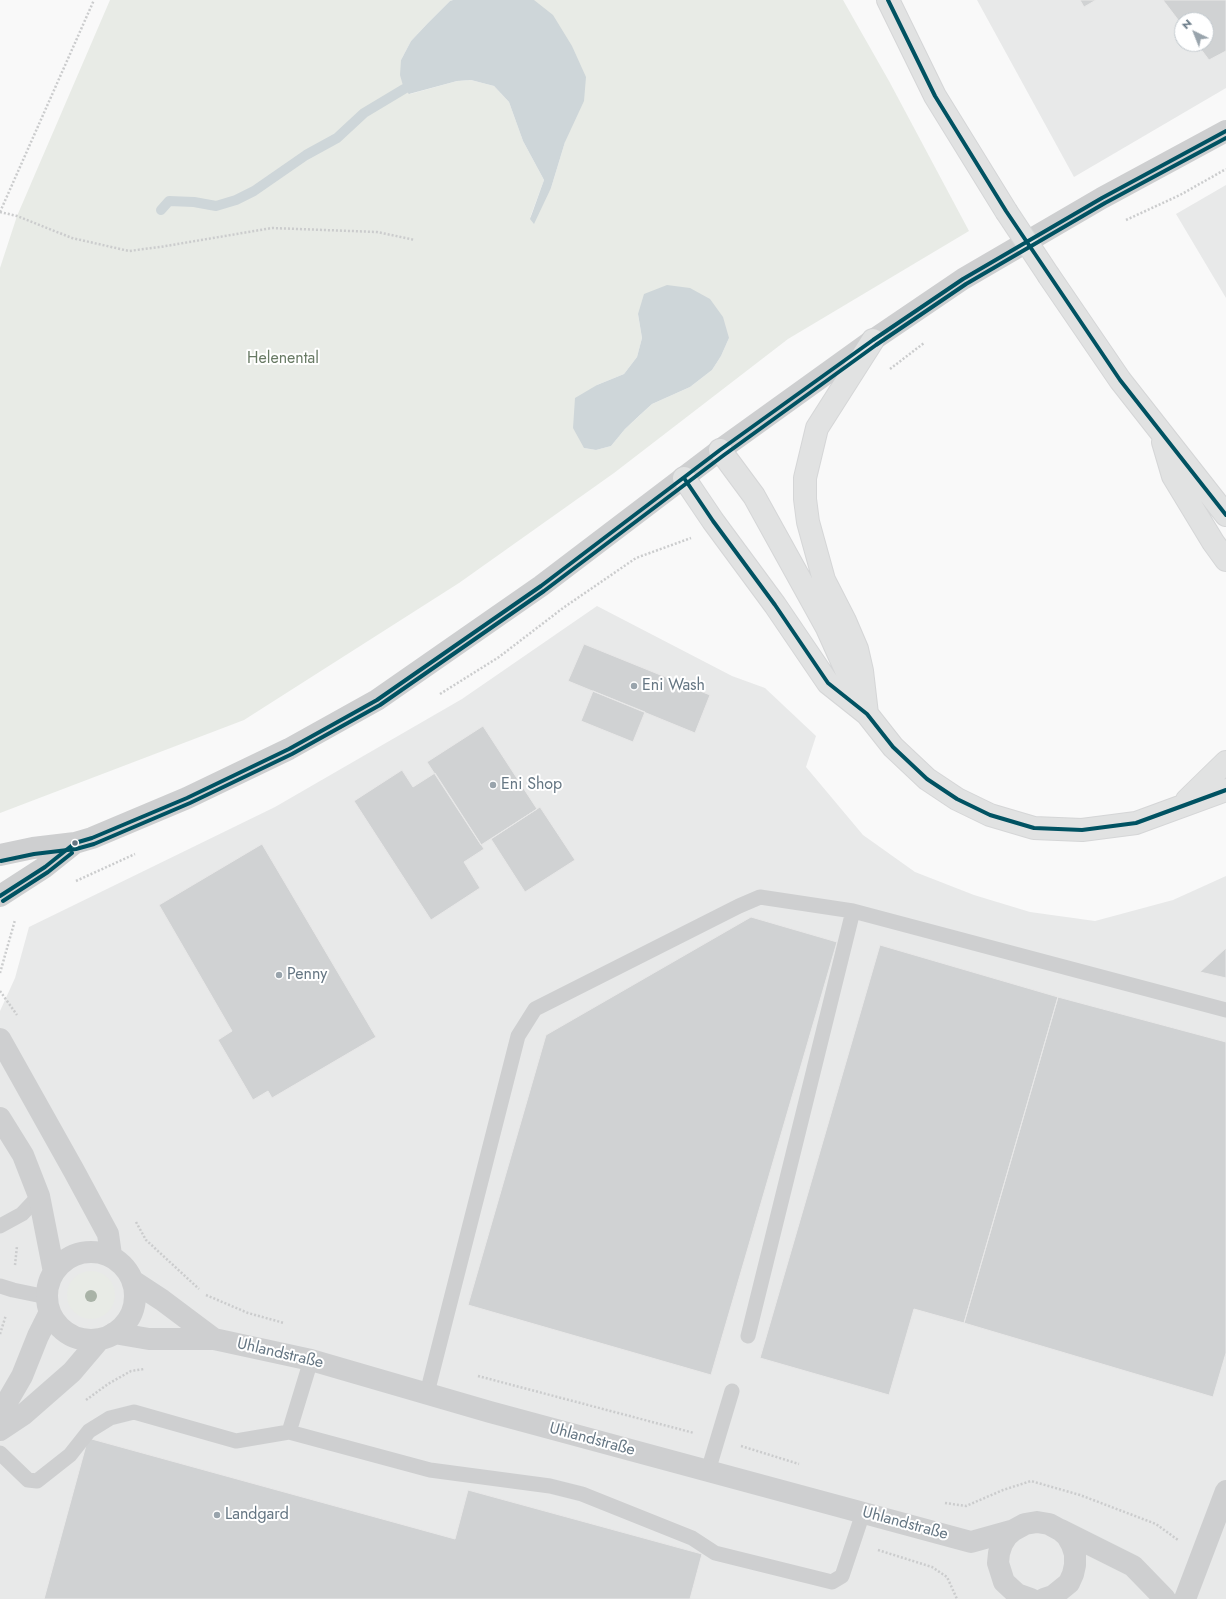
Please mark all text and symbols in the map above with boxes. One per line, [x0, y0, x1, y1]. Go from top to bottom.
north arrow [1174, 12, 1214, 52]
text: N [1178, 15, 1195, 33]
park label: Helenental [247, 349, 319, 369]
place label: Eni Wash [642, 676, 705, 696]
marker: Eni Wash [629, 681, 639, 691]
place label: Eni Shop [501, 775, 562, 795]
marker: Eni Shop [488, 780, 498, 790]
unlabelled marker [70, 838, 80, 848]
place label: Penny [287, 965, 327, 985]
marker: Penny [274, 970, 284, 980]
street label: Uhlandstraße [235, 1335, 325, 1373]
street label: Uhlandstraße [547, 1419, 637, 1461]
street label: Uhlandstraße [860, 1503, 950, 1545]
place label: Landgard [225, 1505, 289, 1525]
marker: Landgard [212, 1510, 222, 1520]

